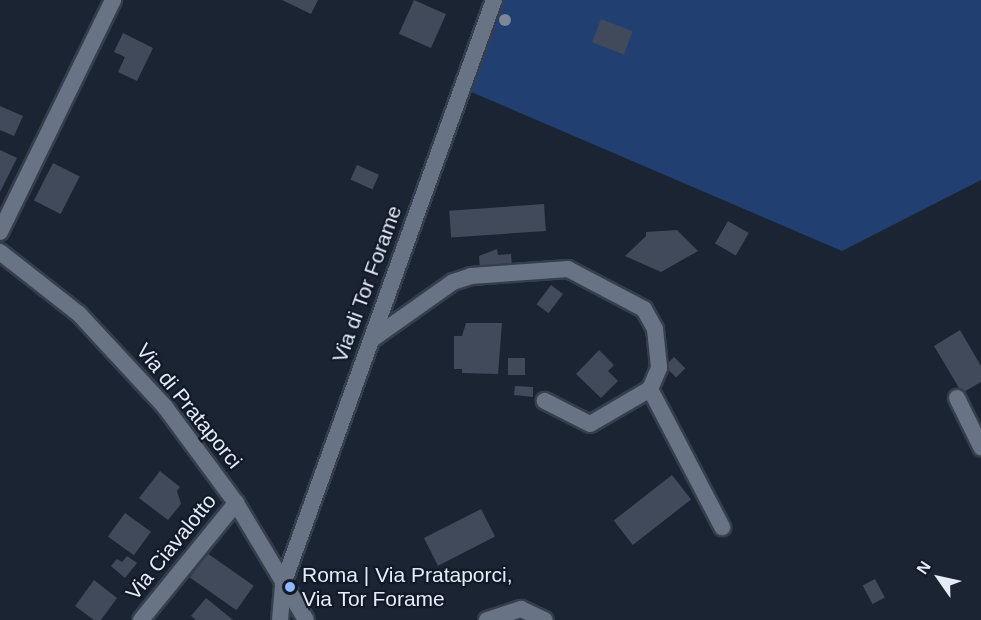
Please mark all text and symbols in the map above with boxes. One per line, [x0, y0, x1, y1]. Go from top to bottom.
street label: Via di Tor Forame [327, 202, 407, 366]
street label: Via di Prataporci [131, 338, 247, 474]
street label: Via Ciavalotto [121, 489, 221, 605]
north arrow [909, 548, 969, 608]
text: N [913, 558, 934, 577]
place label: Roma | Via Prataporci, Via Tor Forame [302, 562, 512, 612]
marker: Roma | Via Prataporci, Via Tor Forame [283, 580, 297, 594]

